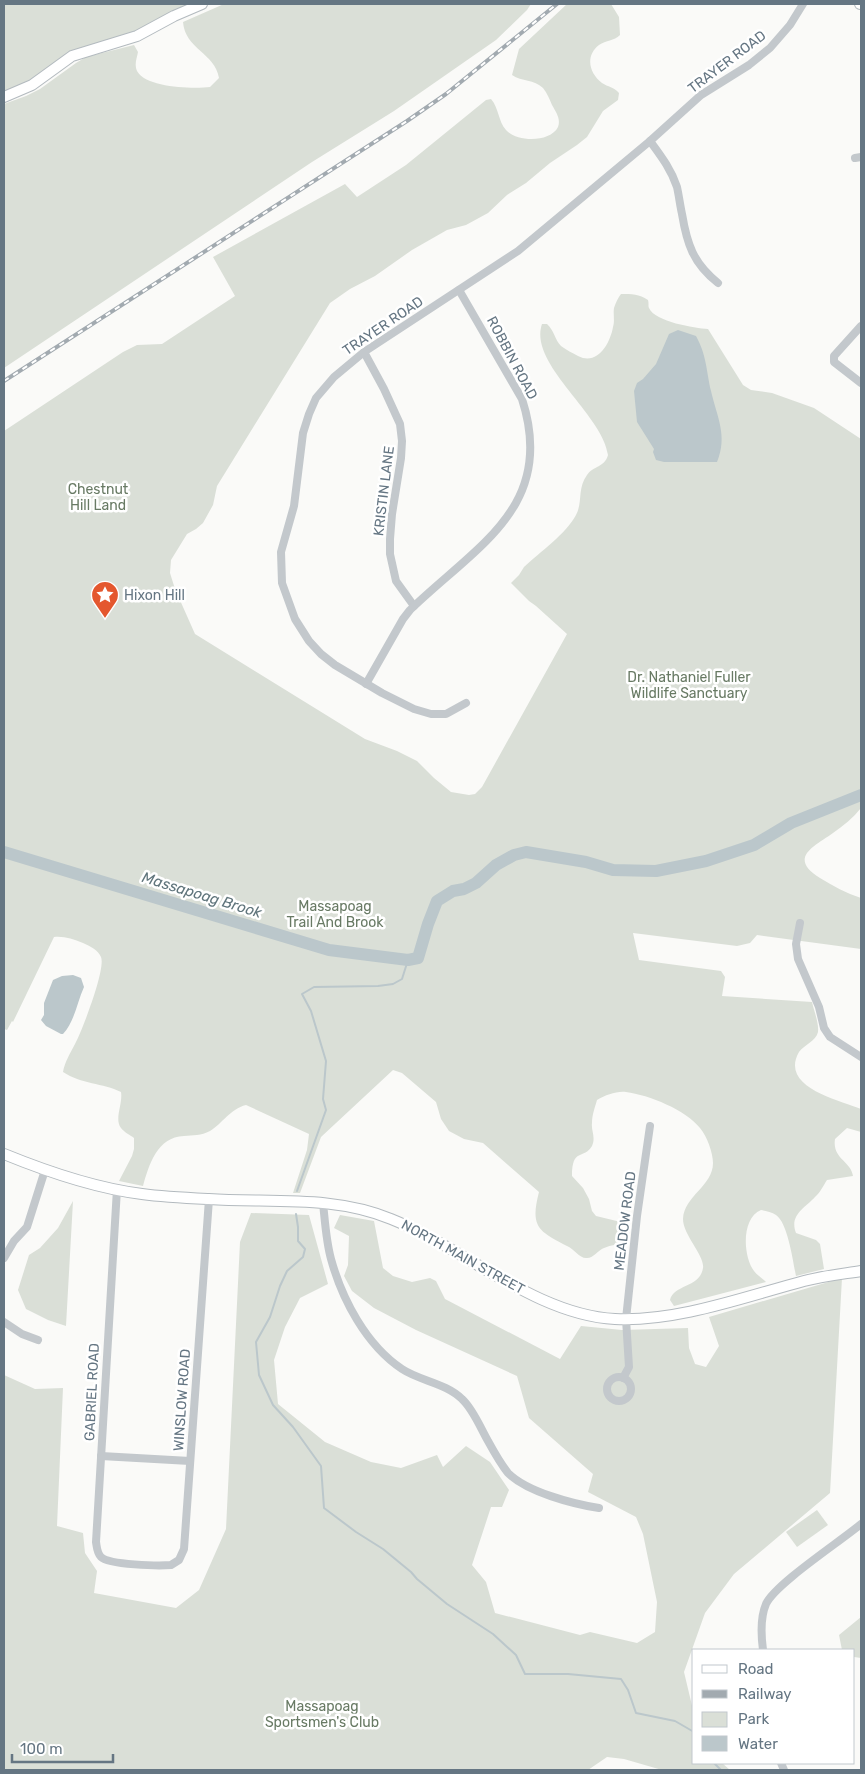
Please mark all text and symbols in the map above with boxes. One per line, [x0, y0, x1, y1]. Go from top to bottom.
street label: TRAYER ROAD [685, 27, 769, 97]
street label: TRAYER ROAD [340, 293, 426, 359]
street label: ROBBIN ROAD [483, 313, 541, 403]
street label: KRISTIN LANE [370, 445, 398, 537]
park label: Chestnut Hill Land [68, 481, 129, 514]
place icon: Hixon Hill [90, 580, 120, 619]
place label: Hixon Hill [124, 587, 185, 604]
park label: Dr. Nathaniel Fuller Wildlife Sanctuary [627, 669, 751, 702]
water label: Massapoag Brook [140, 868, 264, 922]
park label: Massapoag Trail And Brook [286, 898, 384, 931]
street label: MEADOW ROAD [610, 1170, 640, 1272]
street label: NORTH MAIN STREET [398, 1216, 528, 1298]
street label: GABRIEL ROAD [81, 1343, 103, 1441]
street label: WINSLOW ROAD [170, 1348, 194, 1452]
legend [692, 1649, 855, 1764]
text: Road [738, 1660, 774, 1678]
text: Railway [738, 1685, 792, 1703]
park label: Massapoag Sportsmen's Club [265, 1698, 379, 1731]
text: Park [738, 1710, 769, 1728]
scale bar [12, 1732, 114, 1764]
text: Water [738, 1735, 778, 1753]
text: 100 m [20, 1740, 62, 1758]

